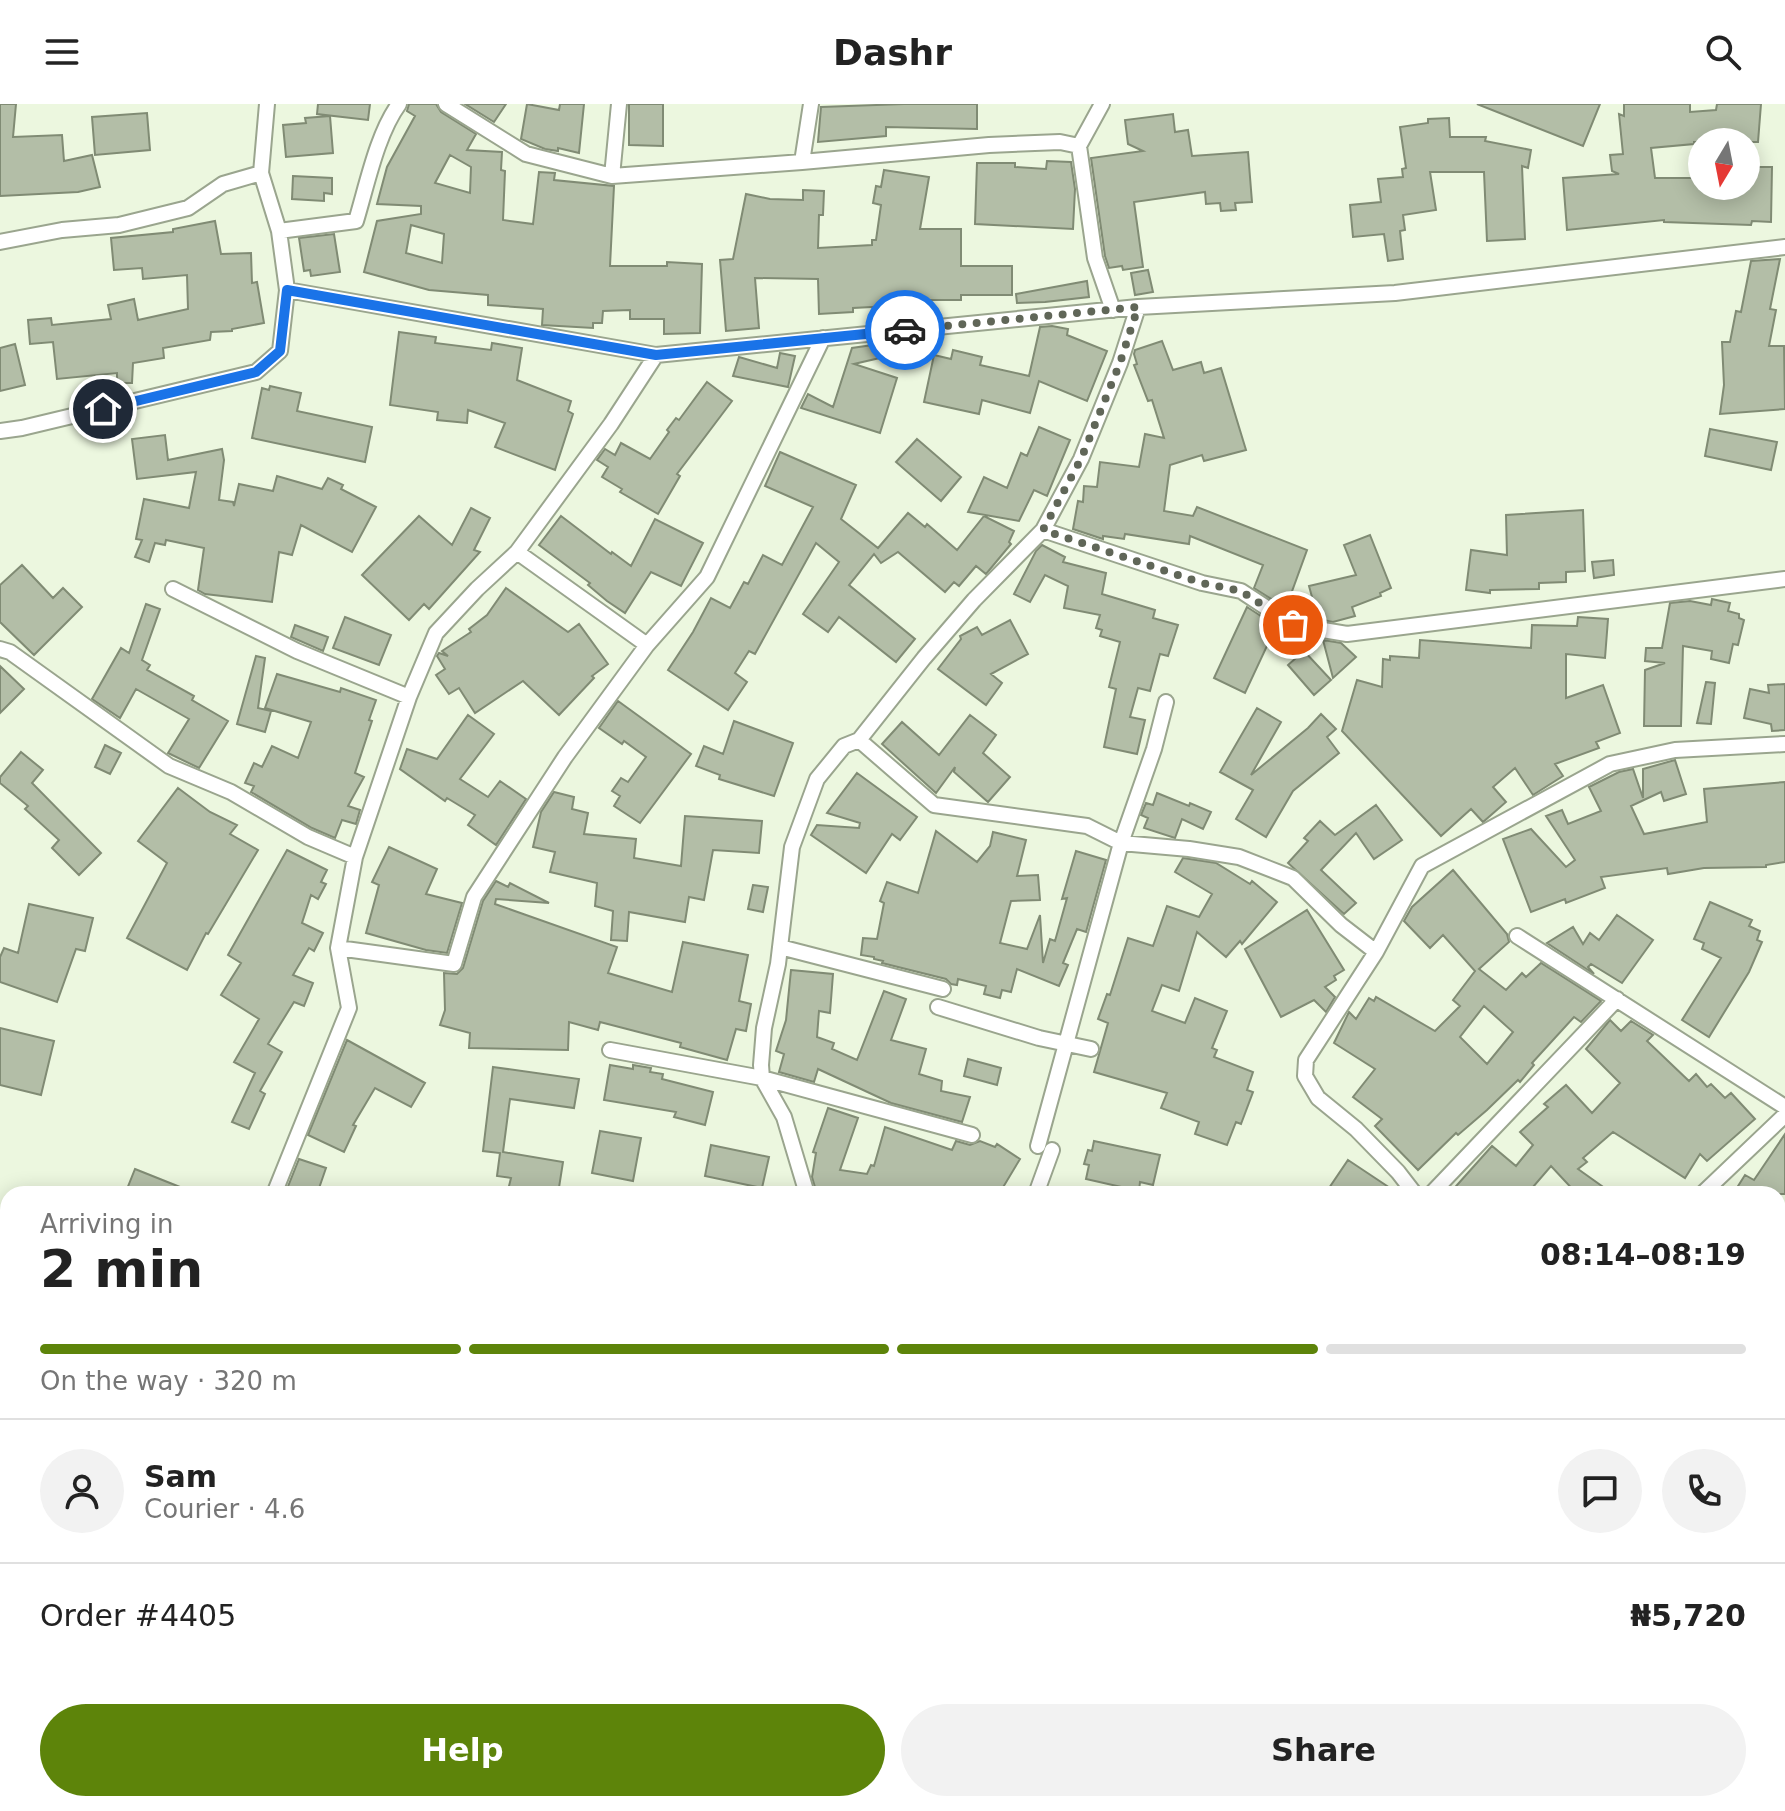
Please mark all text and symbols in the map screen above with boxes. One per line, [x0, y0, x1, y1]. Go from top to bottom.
icon: menu [40, 30, 84, 74]
icon: search [1701, 30, 1745, 74]
text: Dashr [833, 32, 952, 73]
north arrow [1688, 128, 1760, 200]
map controls [1688, 128, 1760, 200]
courier [865, 290, 945, 370]
icon: car [883, 308, 927, 352]
pin [69, 375, 137, 443]
icon: home [81, 387, 125, 431]
pin [1259, 591, 1327, 659]
icon: bag [1271, 603, 1315, 647]
text: Arriving in [40, 1209, 174, 1239]
text: 08:14–08:19 [1540, 1237, 1746, 1272]
text: 2 min [40, 1239, 203, 1299]
text: On the way · 320 m [40, 1366, 297, 1396]
button: person [40, 1449, 124, 1533]
button: chat [1558, 1449, 1642, 1533]
button: phone [1662, 1449, 1746, 1533]
text: Sam [144, 1459, 217, 1494]
text: Courier · 4.6 [144, 1494, 305, 1524]
text: Order #4405 [40, 1598, 236, 1633]
text: ₦5,720 [1630, 1598, 1746, 1633]
button: Help [40, 1704, 885, 1796]
button: Share [901, 1704, 1746, 1796]

